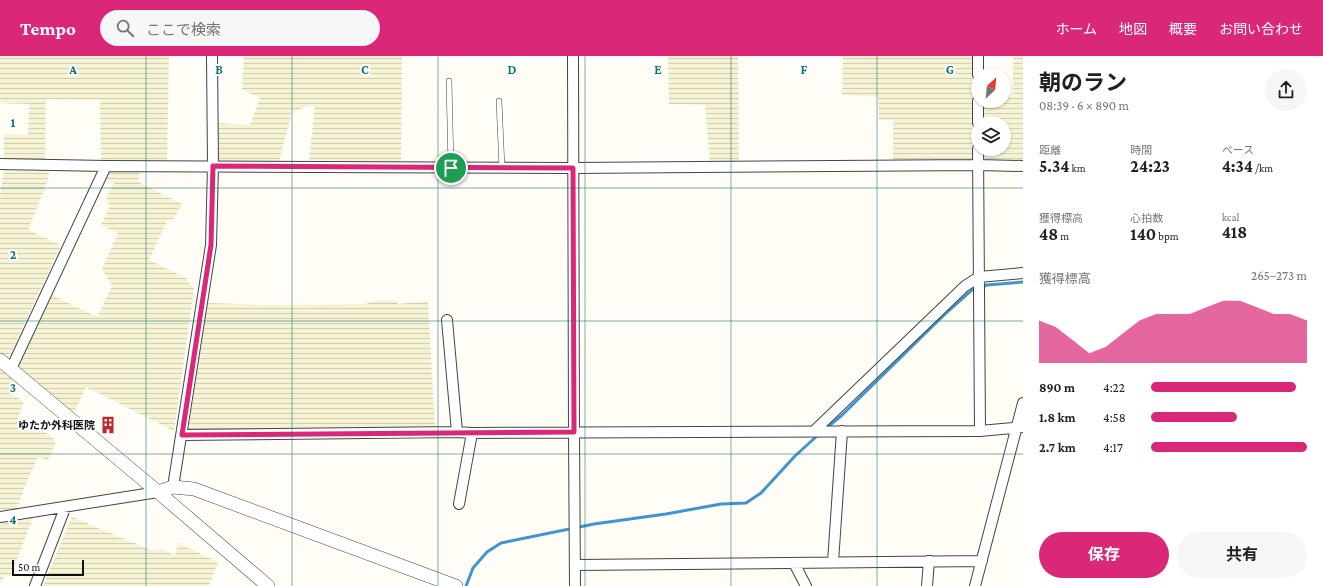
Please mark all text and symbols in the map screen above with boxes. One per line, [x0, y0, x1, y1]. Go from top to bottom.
search box [100, 10, 380, 46]
icon: search [114, 17, 136, 39]
text: Tempo [20, 18, 76, 39]
text: ホーム [1055, 21, 1097, 37]
text: 地図 [1119, 21, 1147, 37]
text: 概要 [1169, 21, 1197, 37]
text: お問い合わせ [1219, 21, 1303, 37]
text: ここで検索 [146, 22, 221, 38]
text: A [68, 62, 77, 77]
text: B [215, 62, 223, 77]
text: C [361, 62, 369, 77]
text: D [508, 62, 517, 77]
text: E [654, 62, 662, 77]
text: F [801, 62, 808, 77]
text: G [946, 62, 954, 77]
north arrow [971, 68, 1011, 108]
map controls [971, 68, 1011, 156]
button: share [1265, 69, 1307, 111]
text: 朝のラン [1039, 70, 1127, 95]
text: 08:39 · 6 × 890 m [1039, 98, 1129, 113]
text: 1 [11, 115, 16, 130]
button: layers [971, 116, 1011, 156]
text: 距離 [1039, 144, 1061, 156]
text: 時間 [1130, 144, 1152, 156]
text: ペース [1222, 144, 1254, 156]
pin [434, 151, 468, 185]
icon: arrive [440, 157, 462, 179]
text: 5.34 [1039, 157, 1069, 176]
text: 24:23 [1130, 157, 1170, 176]
text: 4:34 [1222, 157, 1253, 176]
text: km [1069, 162, 1086, 174]
text: /km [1253, 162, 1273, 174]
text: kcal [1222, 211, 1239, 223]
text: 獲得標高 [1039, 212, 1083, 224]
text: 心拍数 [1130, 212, 1163, 224]
text: 418 [1222, 223, 1247, 242]
text: 48 [1039, 225, 1058, 244]
text: 140 [1130, 225, 1156, 244]
text: m [1058, 230, 1069, 242]
text: bpm [1156, 230, 1179, 242]
text: 2 [10, 247, 17, 262]
text: 265–273 m [1251, 268, 1307, 283]
text: 獲得標高 [1039, 271, 1091, 286]
text: 3 [10, 380, 16, 395]
text: 890 m [1039, 380, 1075, 395]
text: 4:22 [1103, 380, 1125, 395]
text: 1.8 km [1039, 410, 1076, 425]
text: 4:58 [1103, 410, 1126, 425]
building icon: ゆたか外科医院 [98, 415, 118, 435]
place label: ゆたか外科医院 [18, 419, 95, 431]
text: 2.7 km [1039, 440, 1076, 455]
text: 4:17 [1103, 440, 1123, 455]
text: 4 [9, 512, 17, 527]
button: 保存 [1039, 532, 1169, 578]
button: 共有 [1177, 532, 1307, 578]
scale bar [12, 558, 84, 577]
text: 50 m [18, 561, 40, 573]

